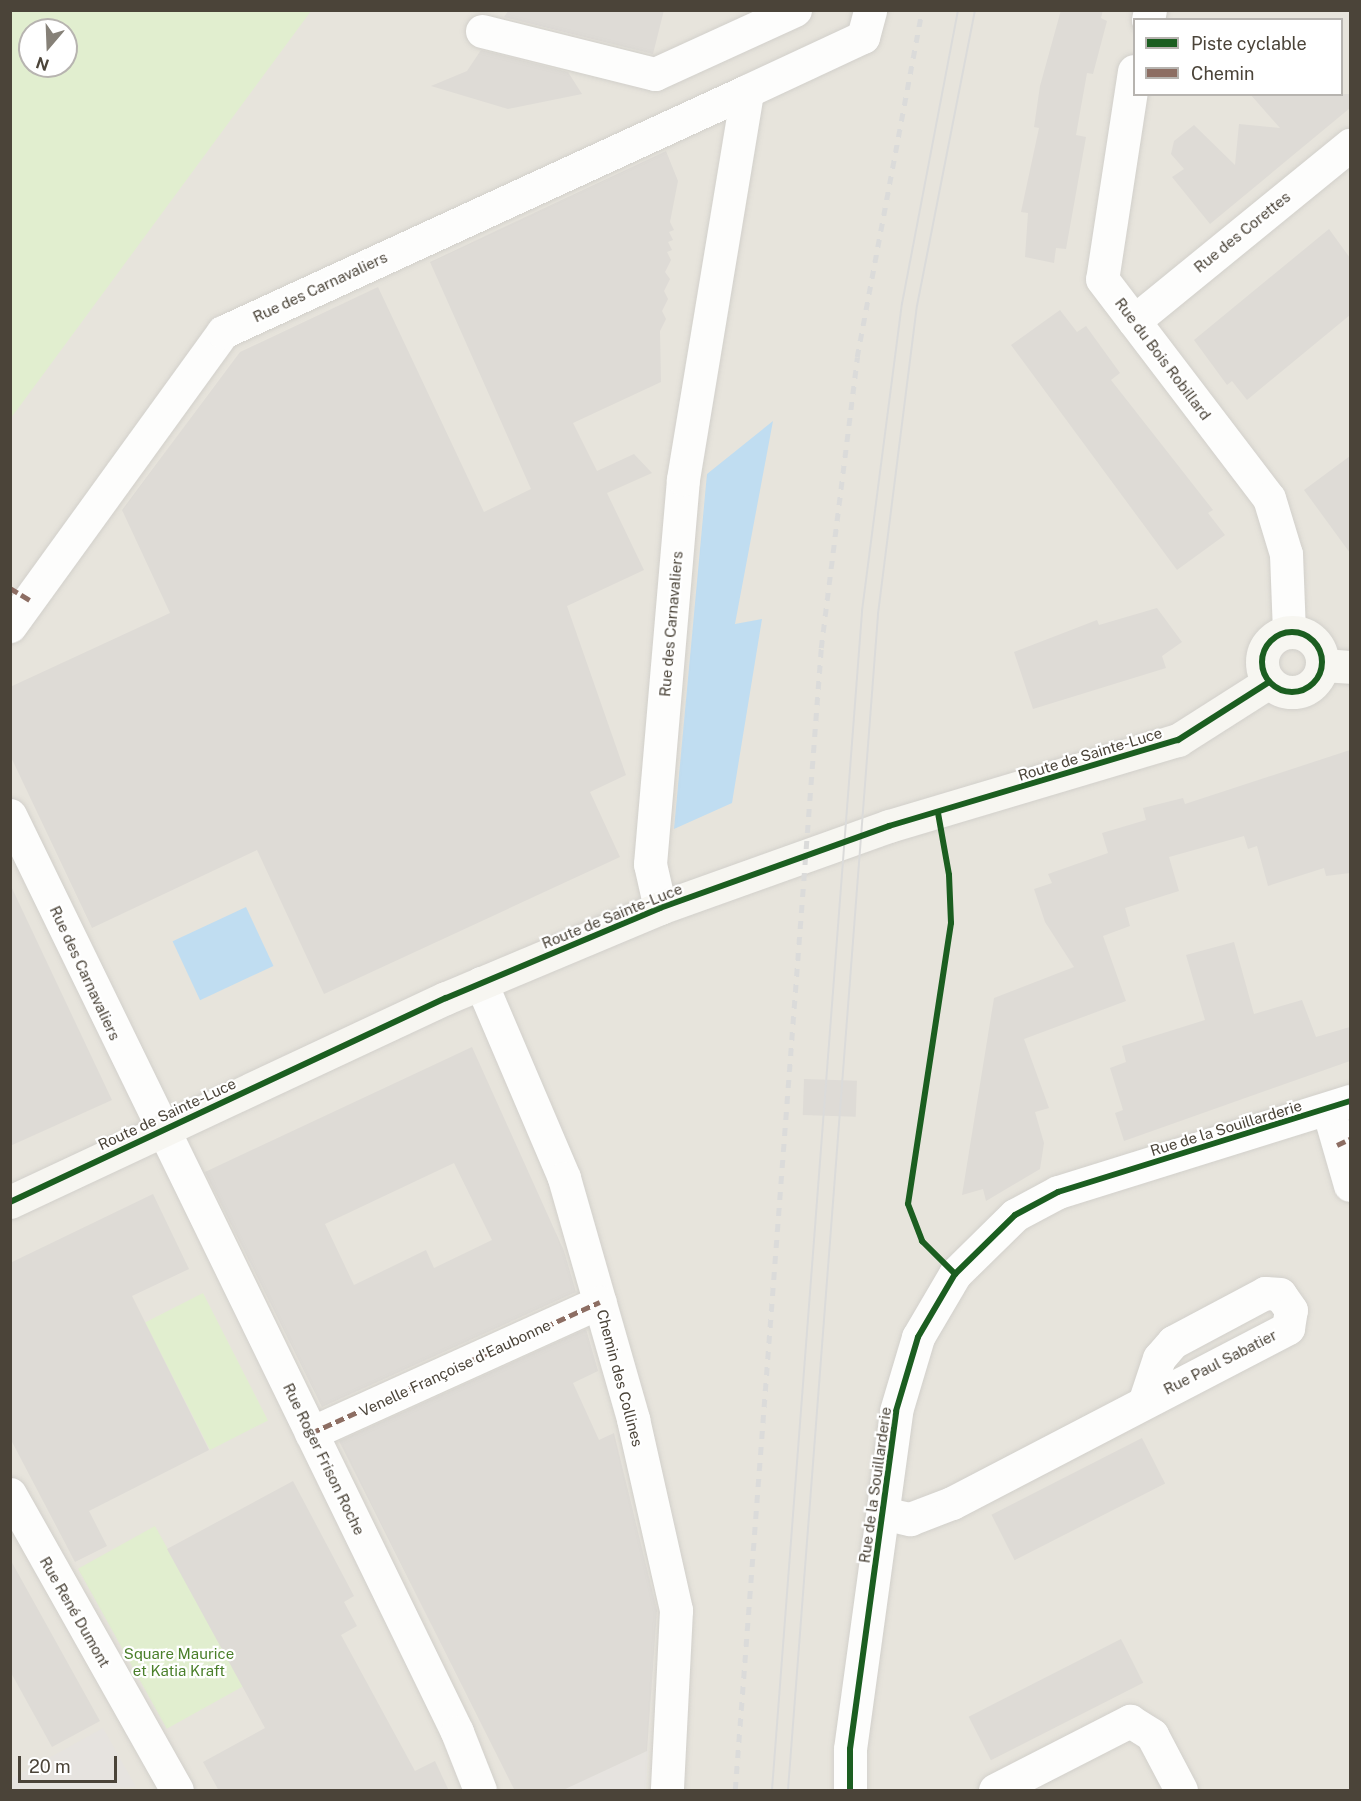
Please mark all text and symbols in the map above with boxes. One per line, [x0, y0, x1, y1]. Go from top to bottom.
north arrow [18, 18, 78, 78]
legend [1133, 18, 1343, 96]
text: Piste cyclable [1191, 33, 1307, 54]
text: N [34, 53, 52, 75]
text: Chemin [1191, 63, 1255, 84]
street label: Rue des Corettes [1190, 188, 1294, 276]
street label: Rue des Carnavaliers [250, 248, 390, 326]
street label: Rue du Bois Robillard [1111, 294, 1215, 424]
street label: Rue des Carnavaliers [656, 550, 686, 698]
street label: Route de Sainte-Luce [1015, 723, 1165, 785]
street label: Route de Sainte-Luce [539, 880, 685, 952]
street label: Rue des Carnavaliers [46, 903, 124, 1043]
street label: Route de Sainte-Luce [95, 1074, 239, 1154]
street label: Rue de la Souillarderie [1148, 1096, 1304, 1160]
street label: Chemin des Collines [593, 1307, 647, 1449]
street label: Venelle Françoise d'Eaubonne [356, 1316, 554, 1420]
street label: Rue Paul Sabatier [1160, 1326, 1280, 1398]
street label: Rue Roger Frison Roche [279, 1380, 369, 1538]
street label: Rue de la Souillarderie [855, 1406, 895, 1564]
street label: Rue René Dumont [36, 1553, 114, 1671]
park label: Square Maurice et Katia Kraft [124, 1644, 234, 1679]
scale bar [21, 1744, 120, 1782]
text: 20 m [29, 1756, 71, 1777]

